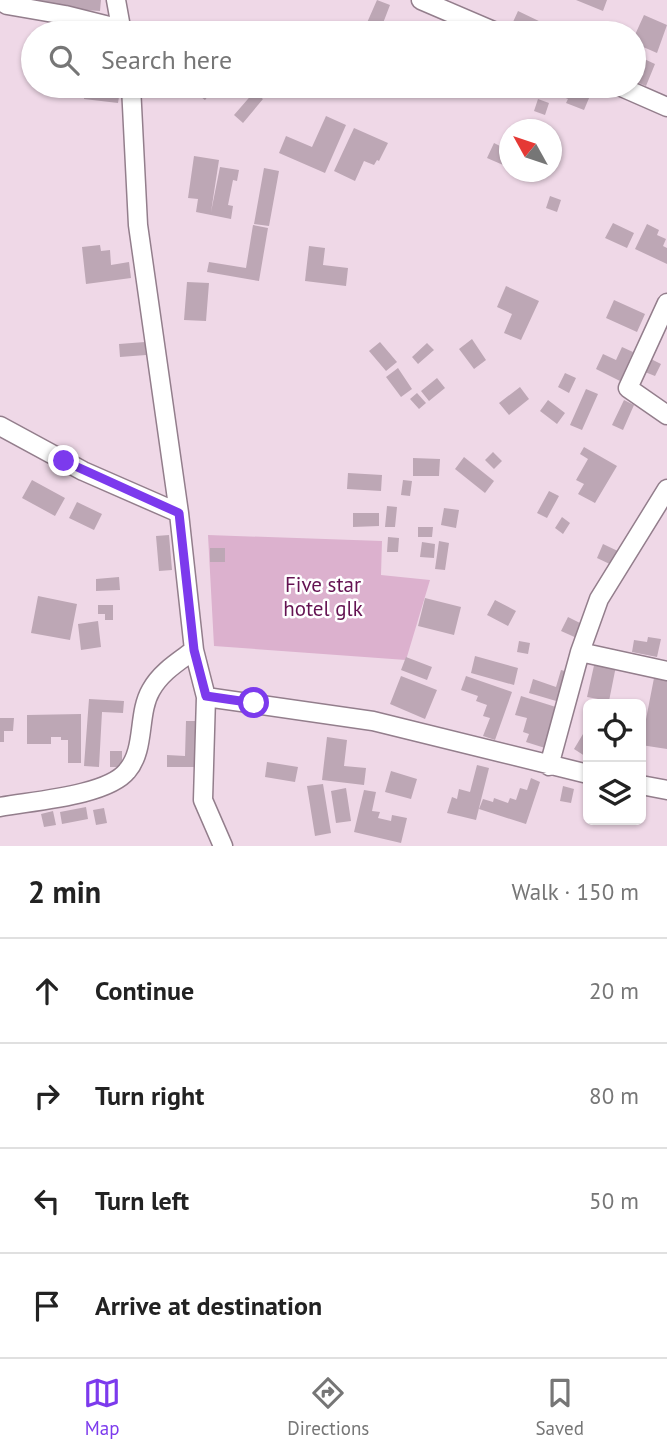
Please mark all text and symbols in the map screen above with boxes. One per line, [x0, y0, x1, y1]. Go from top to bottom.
search box [21, 21, 646, 98]
icon: search [45, 41, 83, 79]
text: Search here [101, 43, 232, 76]
north arrow [499, 119, 562, 182]
route end [48, 445, 79, 476]
park label: Five star hotel glk [283, 571, 363, 622]
route start [238, 687, 269, 718]
map controls [583, 699, 646, 825]
button: locate [583, 699, 646, 762]
button: layers [583, 762, 646, 825]
text: 2 min [28, 872, 101, 911]
text: Walk · 150 m [512, 877, 639, 906]
icon: ahead [28, 972, 66, 1010]
text: Continue [95, 974, 194, 1007]
text: 20 m [589, 976, 639, 1005]
icon: right [28, 1077, 66, 1115]
text: Turn right [95, 1079, 204, 1112]
text: 80 m [589, 1081, 639, 1110]
icon: left [28, 1182, 66, 1220]
text: Turn left [95, 1184, 189, 1217]
text: 50 m [589, 1186, 639, 1215]
icon: arrive [28, 1287, 66, 1325]
text: Arrive at destination [95, 1289, 322, 1322]
tab: Map [83, 1374, 121, 1440]
tab: Directions [287, 1374, 369, 1440]
tab: Saved [536, 1374, 584, 1440]

